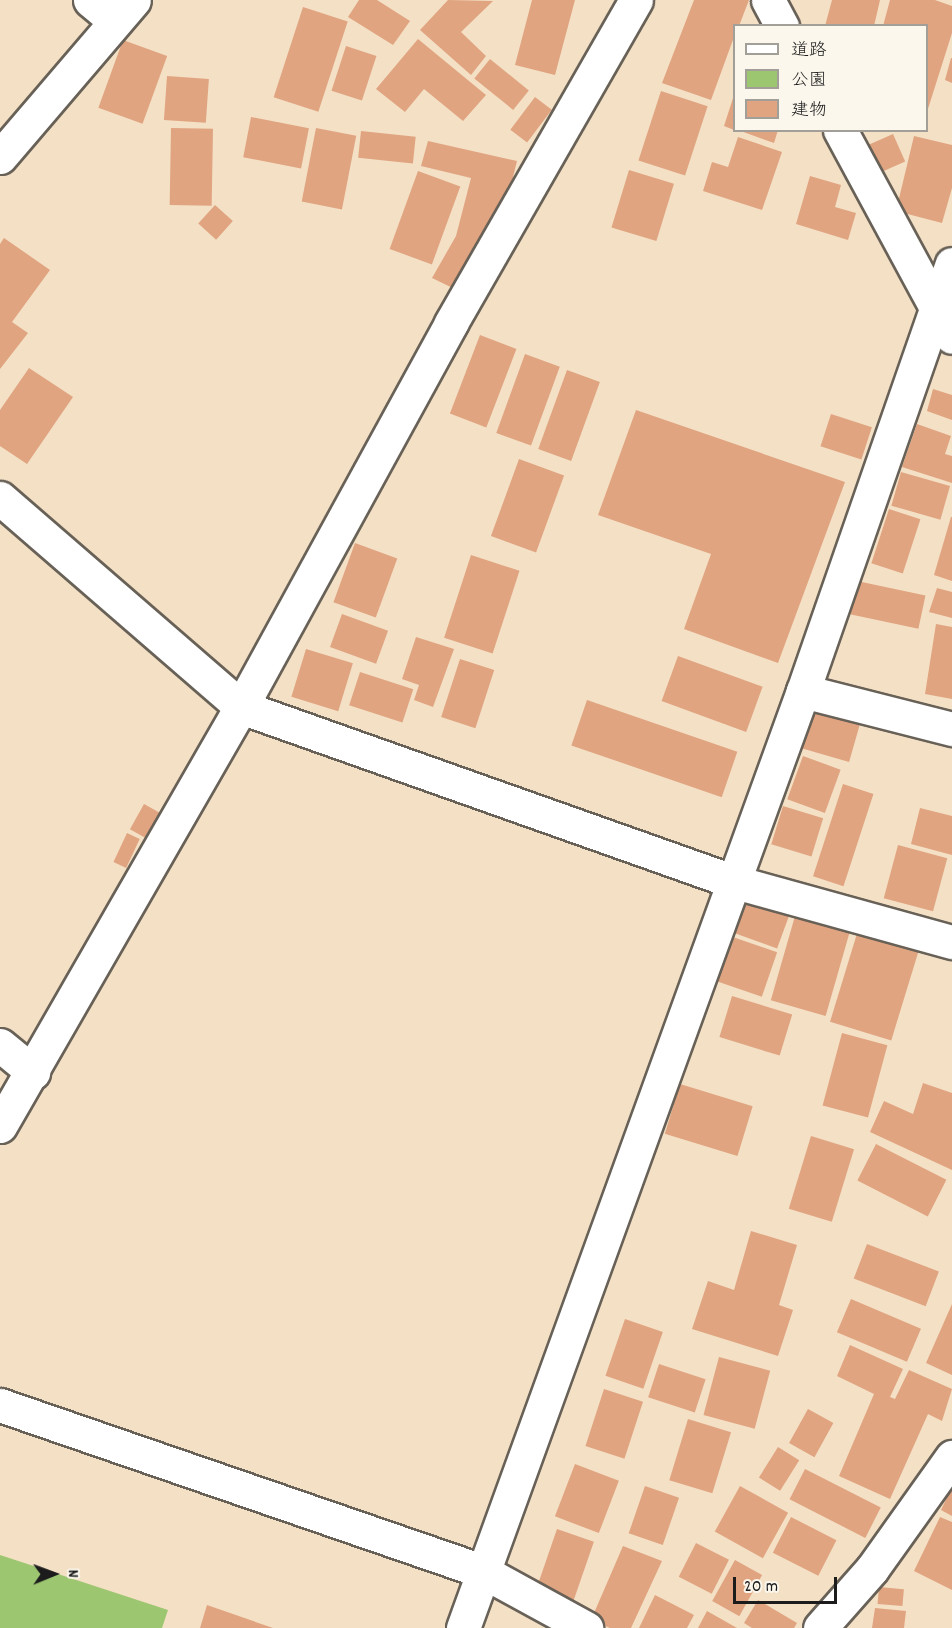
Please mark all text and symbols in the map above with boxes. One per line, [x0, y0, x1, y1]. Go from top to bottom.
legend [733, 24, 928, 132]
text: 道路 [791, 39, 827, 64]
text: 公園 [791, 69, 827, 94]
text: 建物 [791, 99, 827, 124]
north arrow [24, 1544, 84, 1604]
scale bar [736, 1565, 840, 1603]
text: N [61, 1570, 84, 1578]
text: 20 m [744, 1575, 778, 1600]

